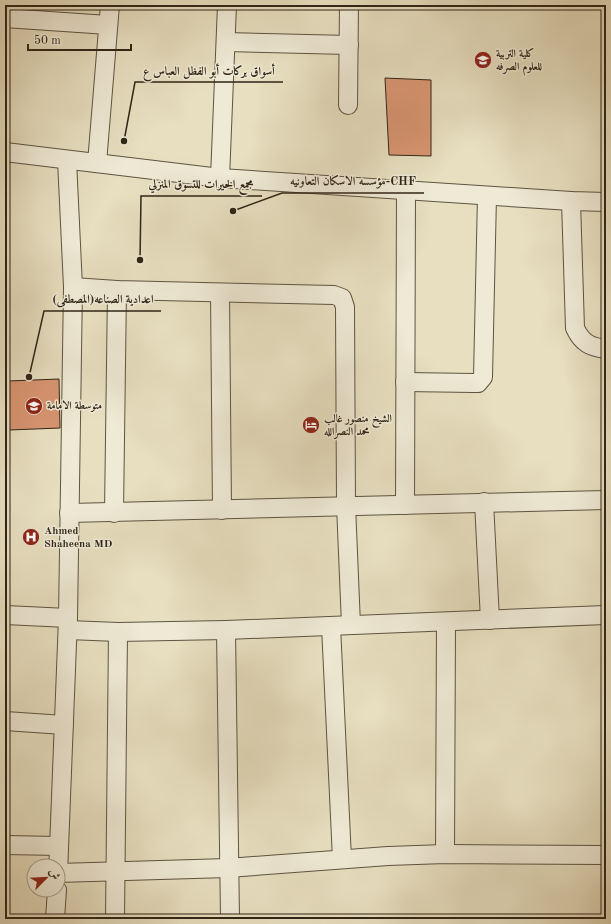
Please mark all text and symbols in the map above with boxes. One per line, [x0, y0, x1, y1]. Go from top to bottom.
scale bar [28, 26, 131, 52]
text: 50 m [34, 34, 61, 47]
place label: كلية التربية للعلوم الصرفه [496, 47, 542, 76]
school or university icon: كلية التربية للعلوم الصرفه [473, 50, 493, 70]
callout: أسواق بركات أبو الفظل العباس ع [135, 58, 283, 82]
text: أسواق بركات أبو الفظل العباس ع [143, 63, 275, 82]
callout: مؤسسه الاسكان التعاونيه-CHF [282, 169, 424, 193]
callout: مجمع الخيرات للتسوق المنزلي [141, 172, 262, 196]
text: مؤسسه الاسكان التعاونيه-CHF [290, 174, 416, 189]
text: مجمع الخيرات للتسوق المنزلي [147, 179, 254, 196]
callout: اعدادية الصناعه(المصطفى) [44, 287, 161, 311]
text: اعدادية الصناعه(المصطفى) [52, 293, 154, 308]
school or university icon: متوسطة الامامة [24, 396, 44, 416]
place label: متوسطة الامامة [47, 399, 102, 412]
place label: الشيخ منصور غالب محمد النصرالله [324, 413, 392, 439]
hotel icon: الشيخ منصور غالب محمد النصرالله [301, 415, 321, 435]
place label: Ahmed Shaheena MD [44, 526, 113, 550]
hospital icon: Ahmed Shaheena MD [21, 527, 41, 547]
north arrow [26, 858, 66, 898]
text: ش [47, 867, 61, 882]

